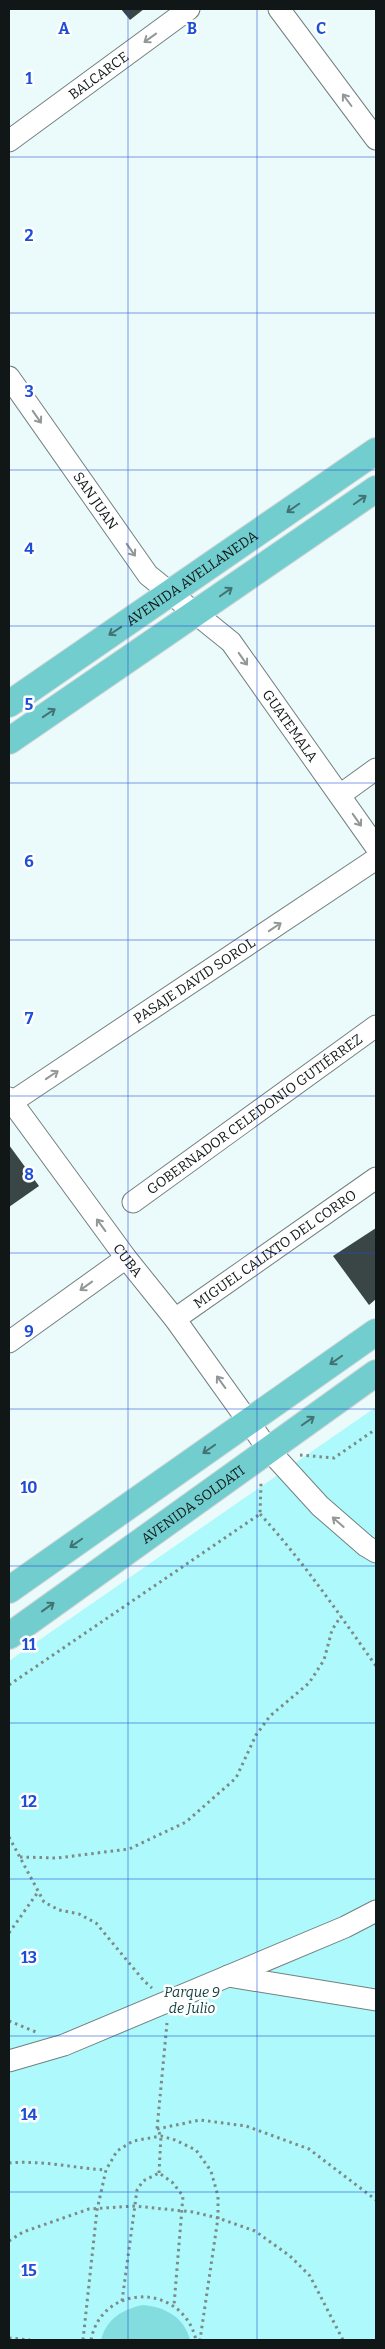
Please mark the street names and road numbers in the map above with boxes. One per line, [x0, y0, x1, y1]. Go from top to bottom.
street label: BALCARCE [65, 48, 132, 103]
street label: SAN JUAN [70, 469, 122, 533]
street label: AVENIDA AVELLANEDA [123, 527, 261, 629]
street label: GUATEMALA [259, 686, 322, 765]
street label: PASAJE DAVID SOROL [130, 934, 258, 1027]
street label: GOBERNADOR CELEDONIO GUTIÉRREZ [143, 1030, 366, 1198]
street label: MIGUEL CALIXTO DEL CORRO [190, 1186, 360, 1312]
street label: CUBA [110, 1240, 146, 1280]
street label: AVENIDA SOLDATI [138, 1462, 248, 1547]

